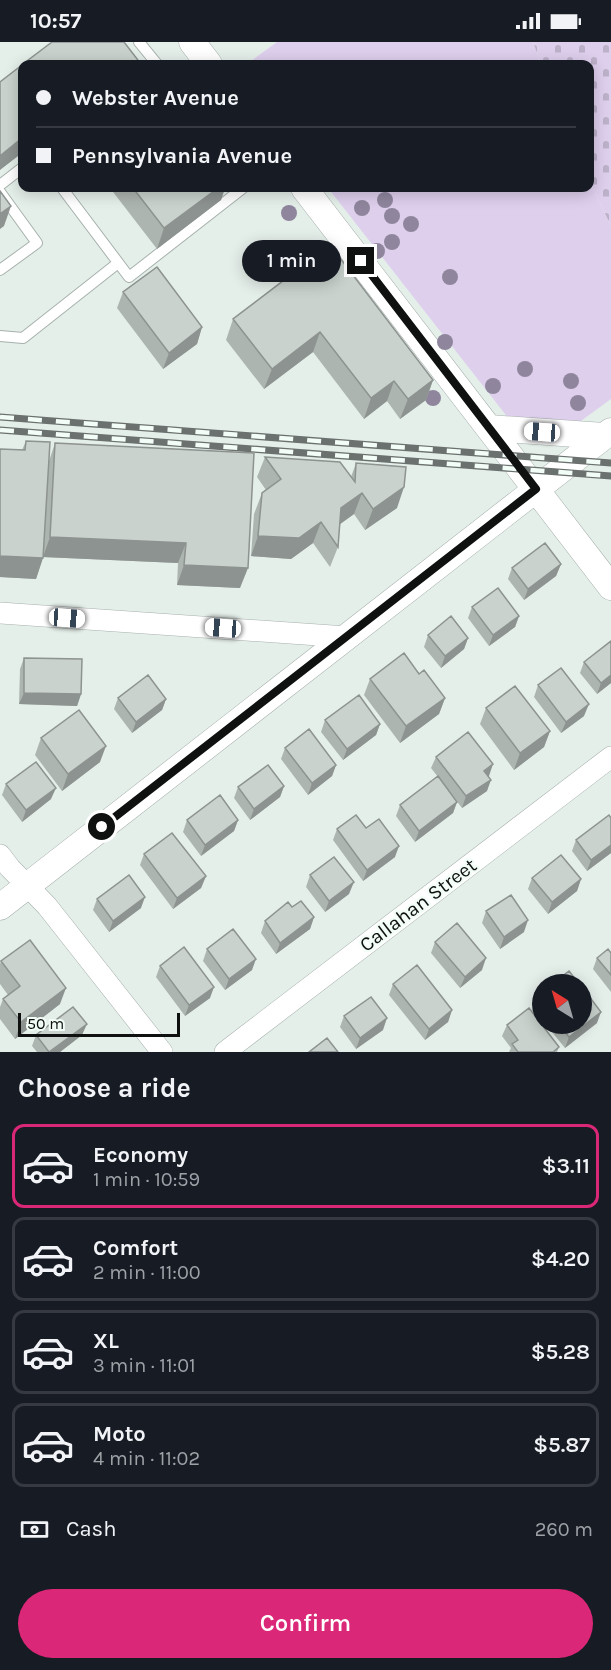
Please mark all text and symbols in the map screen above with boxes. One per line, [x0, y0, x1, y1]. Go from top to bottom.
text: 10:57 [30, 8, 81, 34]
text: Webster Avenue [72, 85, 239, 111]
text: Pennsylvania Avenue [72, 143, 292, 169]
callout: 1 min [241, 240, 340, 282]
route end [347, 247, 374, 274]
text: 1 min [267, 249, 316, 272]
car [523, 422, 561, 442]
car [48, 608, 86, 628]
car [204, 618, 242, 638]
route start [88, 813, 115, 840]
street label: Callahan Street [355, 853, 481, 956]
north arrow [532, 974, 592, 1034]
map controls [532, 974, 592, 1034]
scale bar [18, 1010, 180, 1037]
text: 50 m [27, 1014, 64, 1033]
text: Choose a ride [18, 1072, 191, 1104]
icon: car [21, 1139, 75, 1193]
text: Economy [93, 1142, 188, 1168]
text: $3.11 [542, 1153, 590, 1179]
text: 1 min · 10:59 [93, 1168, 200, 1191]
icon: car [21, 1232, 75, 1286]
text: Comfort [93, 1235, 178, 1261]
text: $4.20 [531, 1246, 590, 1272]
text: 2 min · 11:00 [93, 1261, 201, 1284]
icon: car [21, 1325, 75, 1379]
text: XL [93, 1328, 119, 1354]
text: $5.28 [531, 1339, 590, 1365]
text: 3 min · 11:01 [93, 1354, 196, 1377]
icon: car [21, 1418, 75, 1472]
text: Moto [93, 1421, 146, 1447]
text: $5.87 [533, 1432, 590, 1458]
text: 4 min · 11:02 [93, 1447, 200, 1470]
icon: cash [18, 1513, 51, 1546]
text: Cash [66, 1516, 116, 1542]
text: 260 m [535, 1518, 593, 1541]
button: Confirm [18, 1589, 593, 1658]

